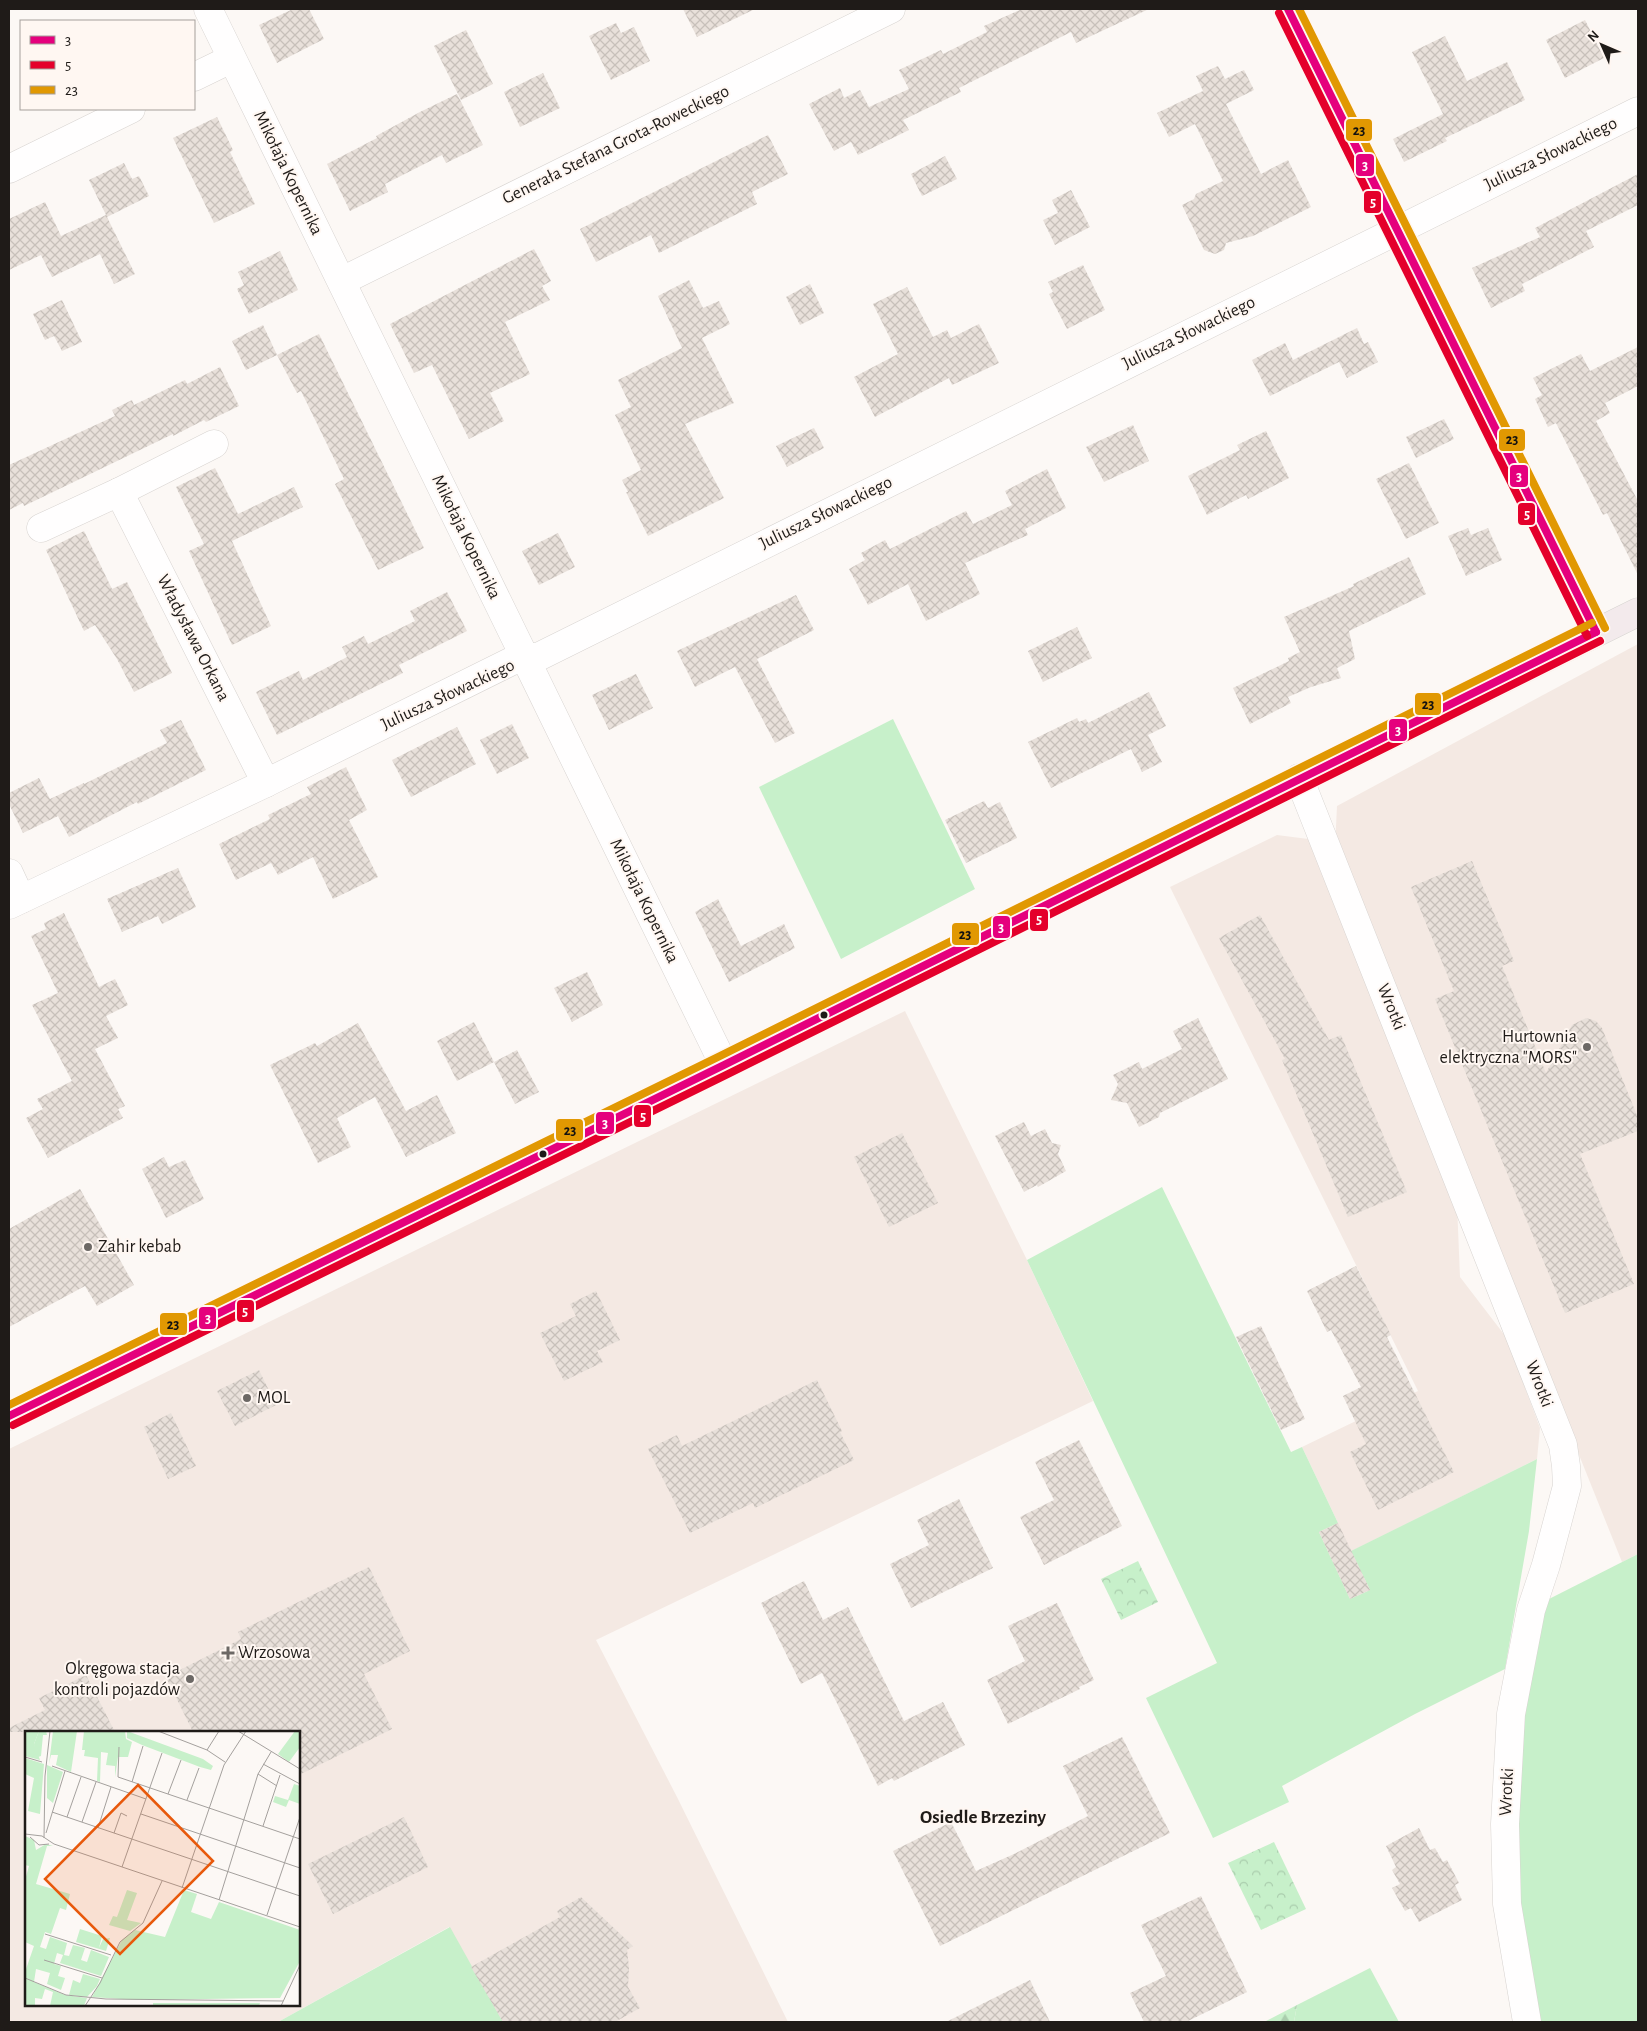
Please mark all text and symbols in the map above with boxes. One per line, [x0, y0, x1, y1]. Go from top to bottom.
legend [20, 20, 195, 110]
north arrow [1577, 20, 1627, 70]
text: N [1585, 28, 1602, 45]
text: 3 [65, 33, 71, 48]
text: 5 [65, 58, 71, 73]
street label: Generała Stefana Grota-Roweckiego [500, 82, 732, 208]
text: 23 [65, 83, 78, 98]
street label: Mikołaja Kopernika [250, 108, 326, 238]
street label: Juliusza Słowackiego [1482, 114, 1620, 194]
line badge: 23 [1345, 118, 1373, 142]
text: 23 [1353, 124, 1365, 138]
line badge: 3 [1355, 153, 1375, 177]
text: 3 [1362, 159, 1368, 173]
line badge: 5 [1363, 190, 1382, 214]
text: 5 [1370, 196, 1376, 210]
street label: Juliusza Słowackiego [1120, 293, 1258, 373]
line badge: 23 [1498, 428, 1526, 452]
text: 23 [1506, 433, 1518, 447]
line badge: 3 [1509, 464, 1529, 488]
text: 3 [1516, 470, 1522, 484]
street label: Mikołaja Kopernika [428, 472, 504, 602]
street label: Juliusza Słowackiego [757, 473, 895, 553]
line badge: 5 [1517, 502, 1536, 526]
text: 5 [1524, 508, 1530, 522]
street label: Władysława Orkana [153, 572, 233, 704]
street label: Juliusza Słowackiego [378, 656, 518, 734]
line badge: 23 [1414, 692, 1442, 716]
text: 23 [1422, 698, 1434, 712]
line badge: 3 [1388, 718, 1408, 742]
text: 3 [1395, 724, 1401, 738]
street label: Mikołaja Kopernika [606, 836, 682, 966]
line badge: 5 [1029, 908, 1049, 932]
text: 5 [1036, 913, 1042, 927]
line badge: 3 [992, 915, 1011, 939]
text: 3 [998, 921, 1004, 935]
line badge: 23 [951, 922, 980, 946]
text: 23 [959, 928, 971, 942]
street label: Wrotki [1374, 981, 1408, 1033]
unlabelled marker [819, 1010, 829, 1020]
place label: Hurtownia elektryczna "MORS" [1439, 1028, 1577, 1067]
marker: Hurtownia elektryczna "MORS" [1581, 1041, 1593, 1053]
line badge: 5 [633, 1104, 652, 1128]
text: 5 [640, 1110, 646, 1124]
line badge: 3 [595, 1111, 615, 1135]
text: 3 [602, 1117, 608, 1131]
line badge: 23 [555, 1118, 584, 1142]
text: 23 [564, 1124, 576, 1138]
unlabelled marker [538, 1149, 548, 1159]
place label: Zahir kebab [98, 1238, 181, 1256]
marker: Zahir kebab [82, 1241, 94, 1253]
line badge: 5 [236, 1299, 255, 1323]
text: 5 [242, 1305, 248, 1319]
line badge: 3 [198, 1306, 217, 1330]
line badge: 23 [159, 1312, 188, 1336]
text: 3 [205, 1312, 211, 1326]
text: 23 [167, 1318, 179, 1332]
street label: Wrotki [1522, 1358, 1556, 1410]
place label: MOL [257, 1389, 291, 1407]
marker: MOL [241, 1392, 253, 1404]
place label: Wrzosowa [238, 1644, 310, 1662]
marker: Wrzosowa [222, 1647, 234, 1659]
place label: Okręgowa stacja kontroli pojazdów [54, 1660, 180, 1699]
marker: Okręgowa stacja kontroli pojazdów [184, 1673, 196, 1685]
inset map [25, 1731, 300, 2006]
street label: Wrotki [1497, 1767, 1517, 1817]
district label: Osiedle Brzeziny [920, 1808, 1046, 1827]

